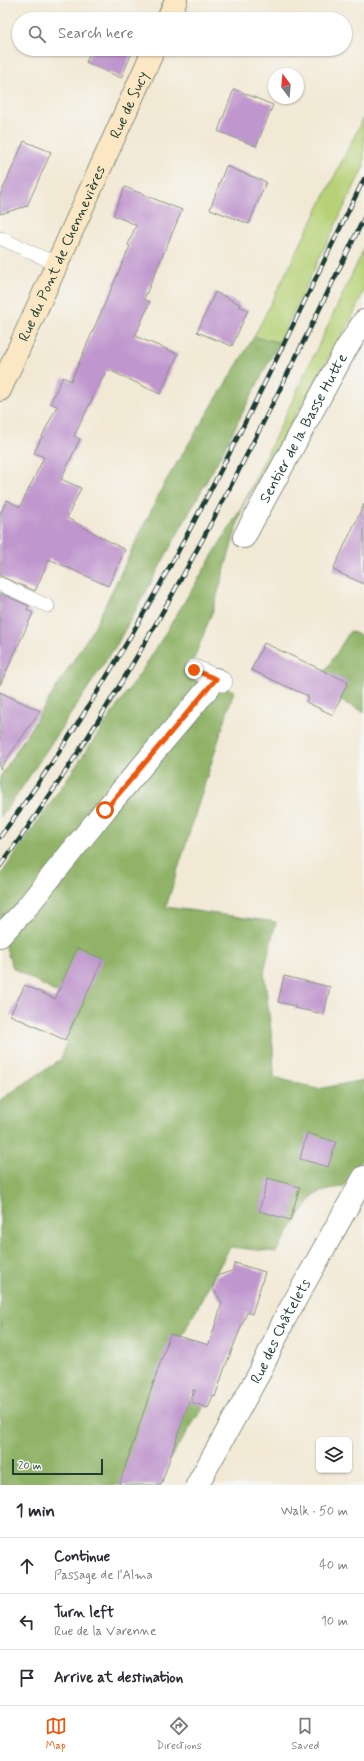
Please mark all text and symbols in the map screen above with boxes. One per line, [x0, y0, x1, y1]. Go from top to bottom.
search box [12, 12, 352, 56]
icon: search [26, 23, 48, 45]
text: Search here [58, 24, 134, 44]
street label: Rue de Sucy [106, 68, 154, 142]
north arrow [268, 68, 304, 104]
street label: Rue du Pont de Chennevières [14, 162, 111, 345]
street label: Sentier de la Basse Hutte [255, 350, 353, 507]
route end [185, 661, 203, 679]
route start [96, 801, 114, 819]
street label: Rue des Châtelets [246, 1275, 316, 1388]
map controls [316, 1437, 352, 1473]
button: layers [316, 1437, 352, 1473]
scale bar [12, 1457, 103, 1476]
text: 20 m [18, 1459, 41, 1473]
text: 1 min [16, 1500, 55, 1522]
text: Walk · 50 m [281, 1503, 348, 1520]
text: Continue [54, 1547, 110, 1567]
icon: ahead [16, 1555, 38, 1577]
text: 40 m [319, 1557, 348, 1574]
text: Passage de l'Alma [54, 1567, 153, 1584]
text: Turn left [54, 1603, 114, 1623]
icon: left [16, 1611, 38, 1633]
text: 10 m [321, 1613, 348, 1630]
text: Rue de la Varenne [54, 1623, 156, 1640]
icon: arrive [16, 1667, 38, 1689]
text: Arrive at destination [54, 1668, 183, 1688]
tab: Map [45, 1715, 67, 1753]
tab: Directions [156, 1715, 202, 1753]
tab: Saved [291, 1715, 319, 1753]

